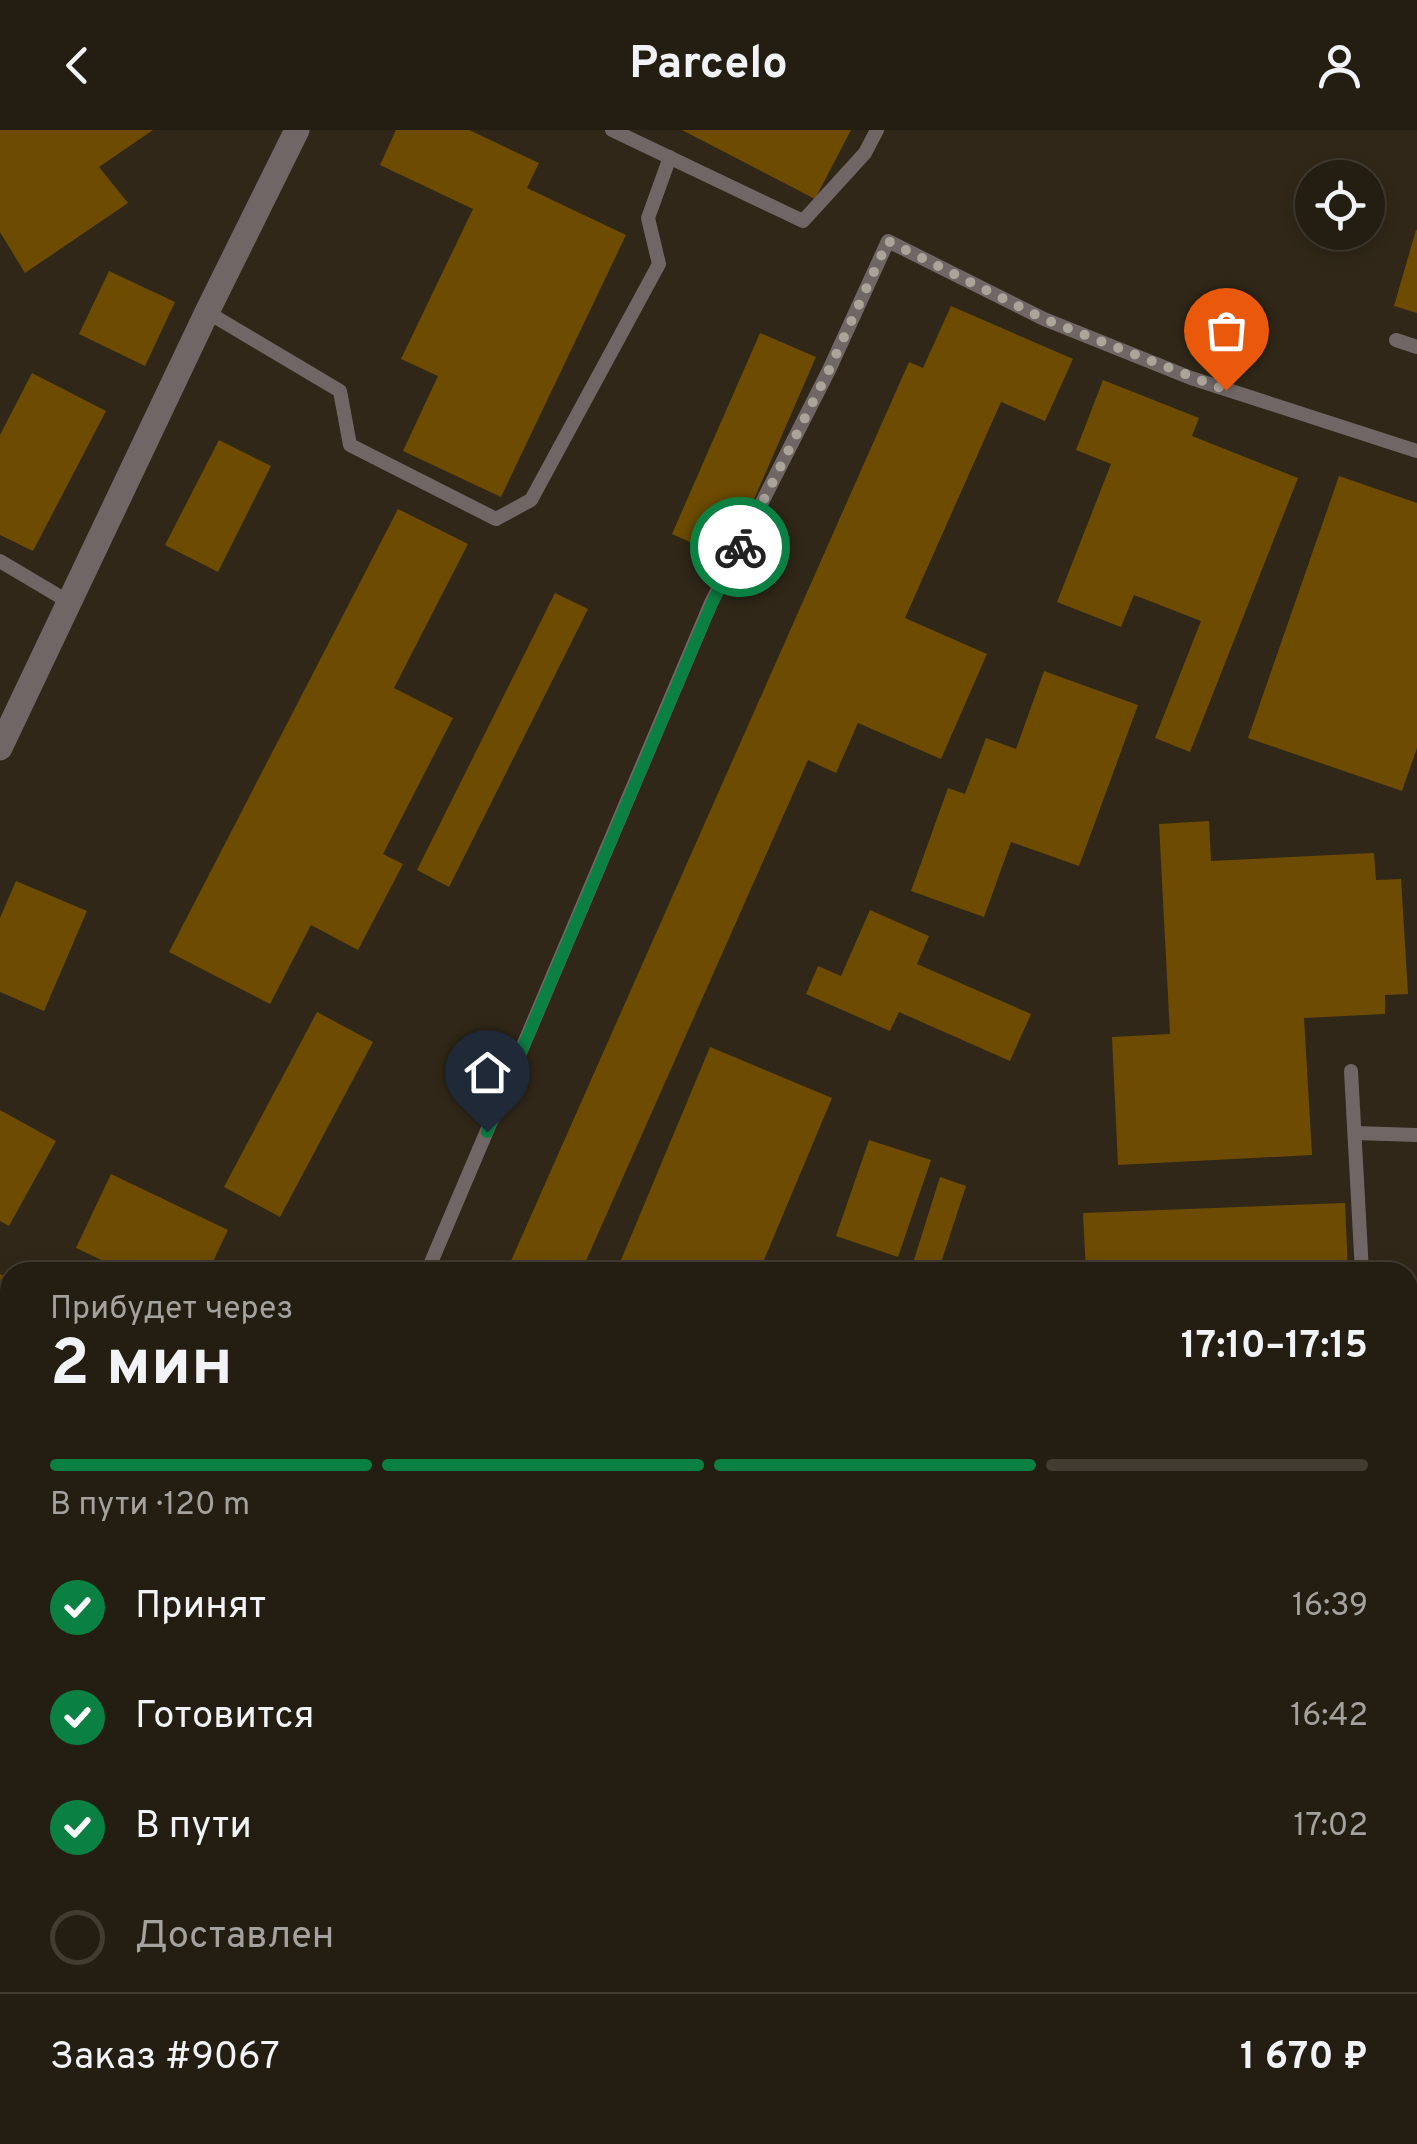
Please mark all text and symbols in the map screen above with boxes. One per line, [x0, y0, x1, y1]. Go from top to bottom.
text: Parcelo [629, 37, 788, 94]
icon: back [50, 38, 105, 93]
icon: person [1312, 38, 1367, 93]
map controls [1295, 160, 1385, 250]
button: locate [1295, 160, 1385, 250]
pin [1184, 288, 1269, 391]
icon: bag [1199, 303, 1254, 358]
courier [690, 497, 790, 597]
icon: bike [713, 520, 768, 575]
pin [445, 1030, 530, 1133]
icon: home [460, 1045, 515, 1100]
text: Прибудет через [50, 1290, 293, 1330]
text: 17:10–17:15 [1181, 1323, 1368, 1372]
text: 2 мин [50, 1326, 233, 1408]
text: В пути · 120 m [50, 1486, 250, 1526]
icon: check [50, 1580, 105, 1635]
text: Принят [135, 1583, 266, 1632]
text: 16:39 [1292, 1587, 1368, 1627]
icon: check [50, 1690, 105, 1745]
text: Готовится [135, 1693, 314, 1742]
text: 16:42 [1290, 1697, 1368, 1737]
icon: check [50, 1800, 105, 1855]
text: В пути [135, 1803, 252, 1852]
text: 17:02 [1293, 1807, 1368, 1847]
text: Доставлен [135, 1913, 334, 1962]
text: Заказ #9067 [50, 2034, 280, 2083]
text: 1 670 ₽ [1240, 2034, 1368, 2083]

